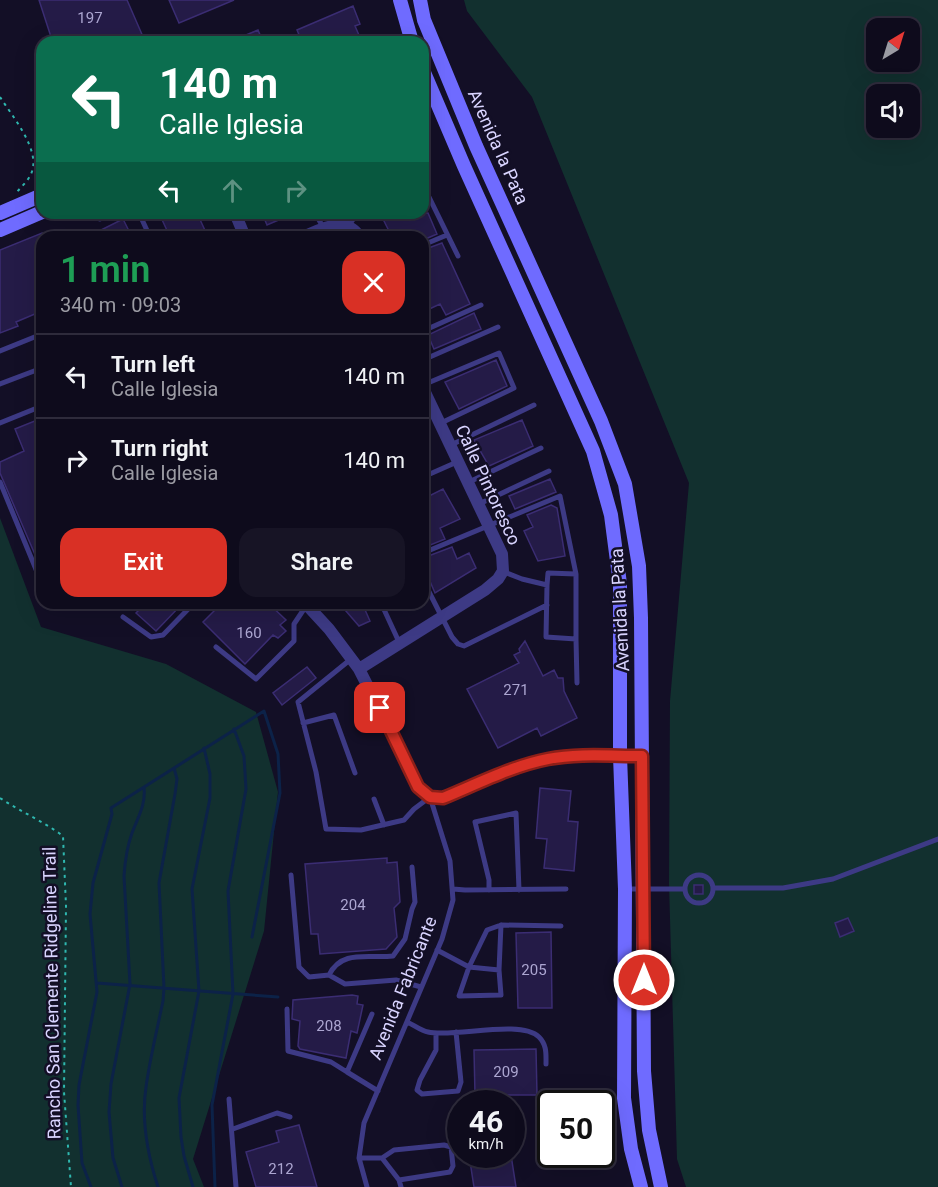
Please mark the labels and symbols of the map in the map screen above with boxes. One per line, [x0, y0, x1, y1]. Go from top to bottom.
house number: 197 [77, 9, 103, 27]
north arrow [866, 18, 920, 72]
street label: Avenida la Pata [464, 86, 533, 208]
street label: Calle Pintoresco [451, 421, 526, 548]
street label: Avenida la Pata [606, 548, 633, 672]
house number: 160 [236, 624, 262, 642]
house number: 271 [503, 681, 529, 699]
pin [354, 682, 405, 733]
street label: Rancho San Clemente Ridgeline Trail [38, 847, 65, 1139]
house number: 204 [340, 896, 366, 914]
street label: Avenida Fabricante [364, 913, 441, 1063]
position arrow [612, 948, 676, 1012]
house number: 205 [521, 961, 547, 979]
house number: 208 [316, 1017, 342, 1035]
house number: 209 [493, 1063, 519, 1081]
speed limit sign: 50 [537, 1090, 615, 1168]
house number: 212 [268, 1160, 294, 1178]

